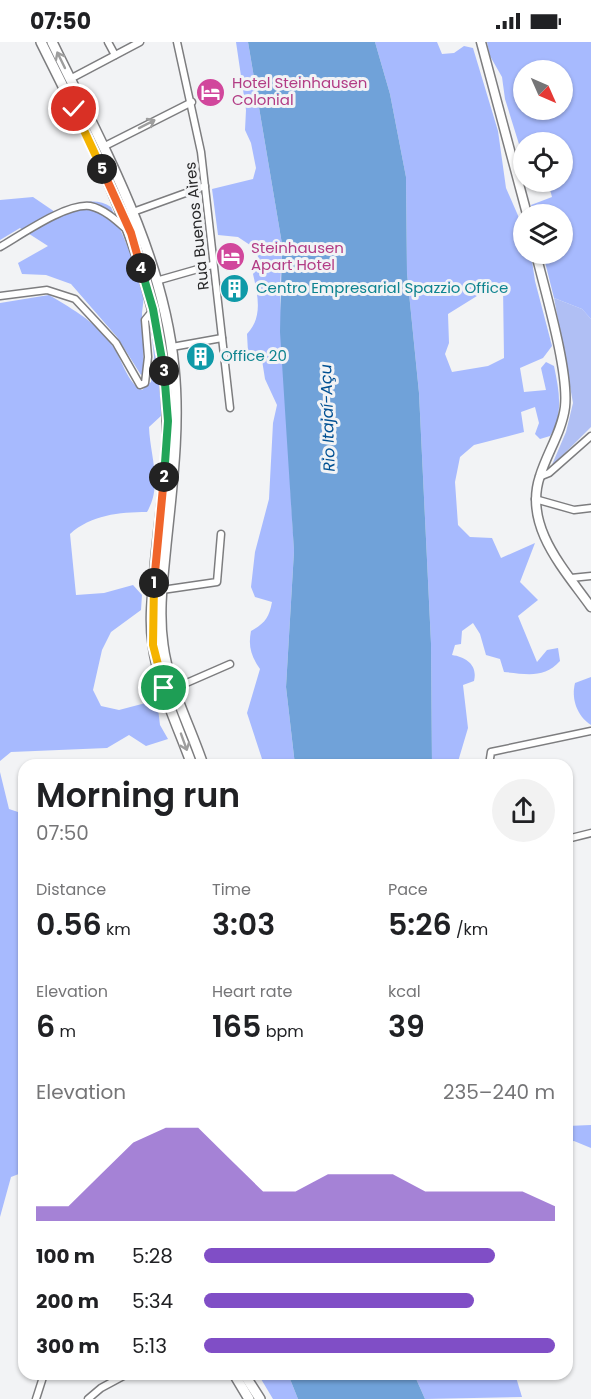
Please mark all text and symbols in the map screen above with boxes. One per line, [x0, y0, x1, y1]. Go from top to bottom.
text: 07:50 [30, 6, 91, 37]
one-way arrow [55, 52, 66, 70]
north arrow [513, 60, 573, 120]
map controls [513, 60, 573, 264]
place label: Hotel Steinhausen Colonial [232, 72, 367, 110]
hotel icon: Hotel Steinhausen Colonial [195, 76, 227, 108]
pin [48, 83, 99, 134]
icon: check [57, 92, 90, 125]
one-way arrow [138, 118, 156, 130]
button: locate [513, 132, 573, 192]
pin: 5 [87, 154, 117, 184]
text: 5 [97, 157, 107, 180]
street label: Rua Buenos Aires [179, 161, 214, 291]
button: layers [513, 204, 573, 264]
place label: Steinhausen Apart Hotel [251, 237, 344, 275]
hotel icon: Steinhausen Apart Hotel [214, 241, 246, 273]
pin: 4 [126, 253, 156, 283]
text: 4 [136, 256, 146, 279]
building icon: Centro Empresarial Spazzio Office [219, 272, 251, 304]
place label: Centro Empresarial Spazzio Office [256, 277, 508, 298]
building icon: Office 20 [184, 340, 216, 372]
place label: Office 20 [221, 345, 287, 366]
pin: 3 [149, 356, 179, 386]
text: 3 [159, 359, 169, 382]
water label: Rio Itajaí-Açu [314, 364, 341, 472]
pin: 2 [149, 462, 179, 492]
text: 2 [159, 465, 169, 488]
pin: 1 [139, 568, 169, 598]
text: 1 [151, 571, 157, 594]
pin [138, 662, 189, 713]
icon: arrive [147, 671, 180, 704]
one-way arrow [179, 732, 190, 750]
text: Morning run [36, 772, 240, 819]
button: share [492, 779, 555, 842]
text: 07:50 [36, 819, 89, 847]
text: Distance [36, 878, 106, 901]
text: Time [212, 878, 251, 901]
text: Pace [388, 878, 428, 901]
text: 0.56 [36, 903, 102, 946]
text: 3:03 [212, 903, 275, 946]
text: 5:26 [388, 903, 452, 946]
text: km [102, 918, 131, 941]
text: /km [452, 918, 488, 941]
text: Elevation [36, 980, 108, 1003]
text: Heart rate [212, 980, 292, 1003]
text: kcal [388, 980, 421, 1003]
text: 6 [36, 1005, 55, 1048]
text: 165 [212, 1005, 261, 1048]
text: 39 [388, 1005, 425, 1048]
text: m [55, 1020, 76, 1043]
text: bpm [261, 1020, 304, 1043]
text: Elevation [36, 1078, 126, 1106]
text: 235–240 m [443, 1078, 555, 1106]
text: 100 m [36, 1242, 95, 1270]
text: 5:28 [132, 1242, 173, 1270]
text: 200 m [36, 1287, 99, 1315]
text: 5:34 [132, 1287, 173, 1315]
text: 300 m [36, 1332, 100, 1360]
text: 5:13 [132, 1332, 167, 1360]

